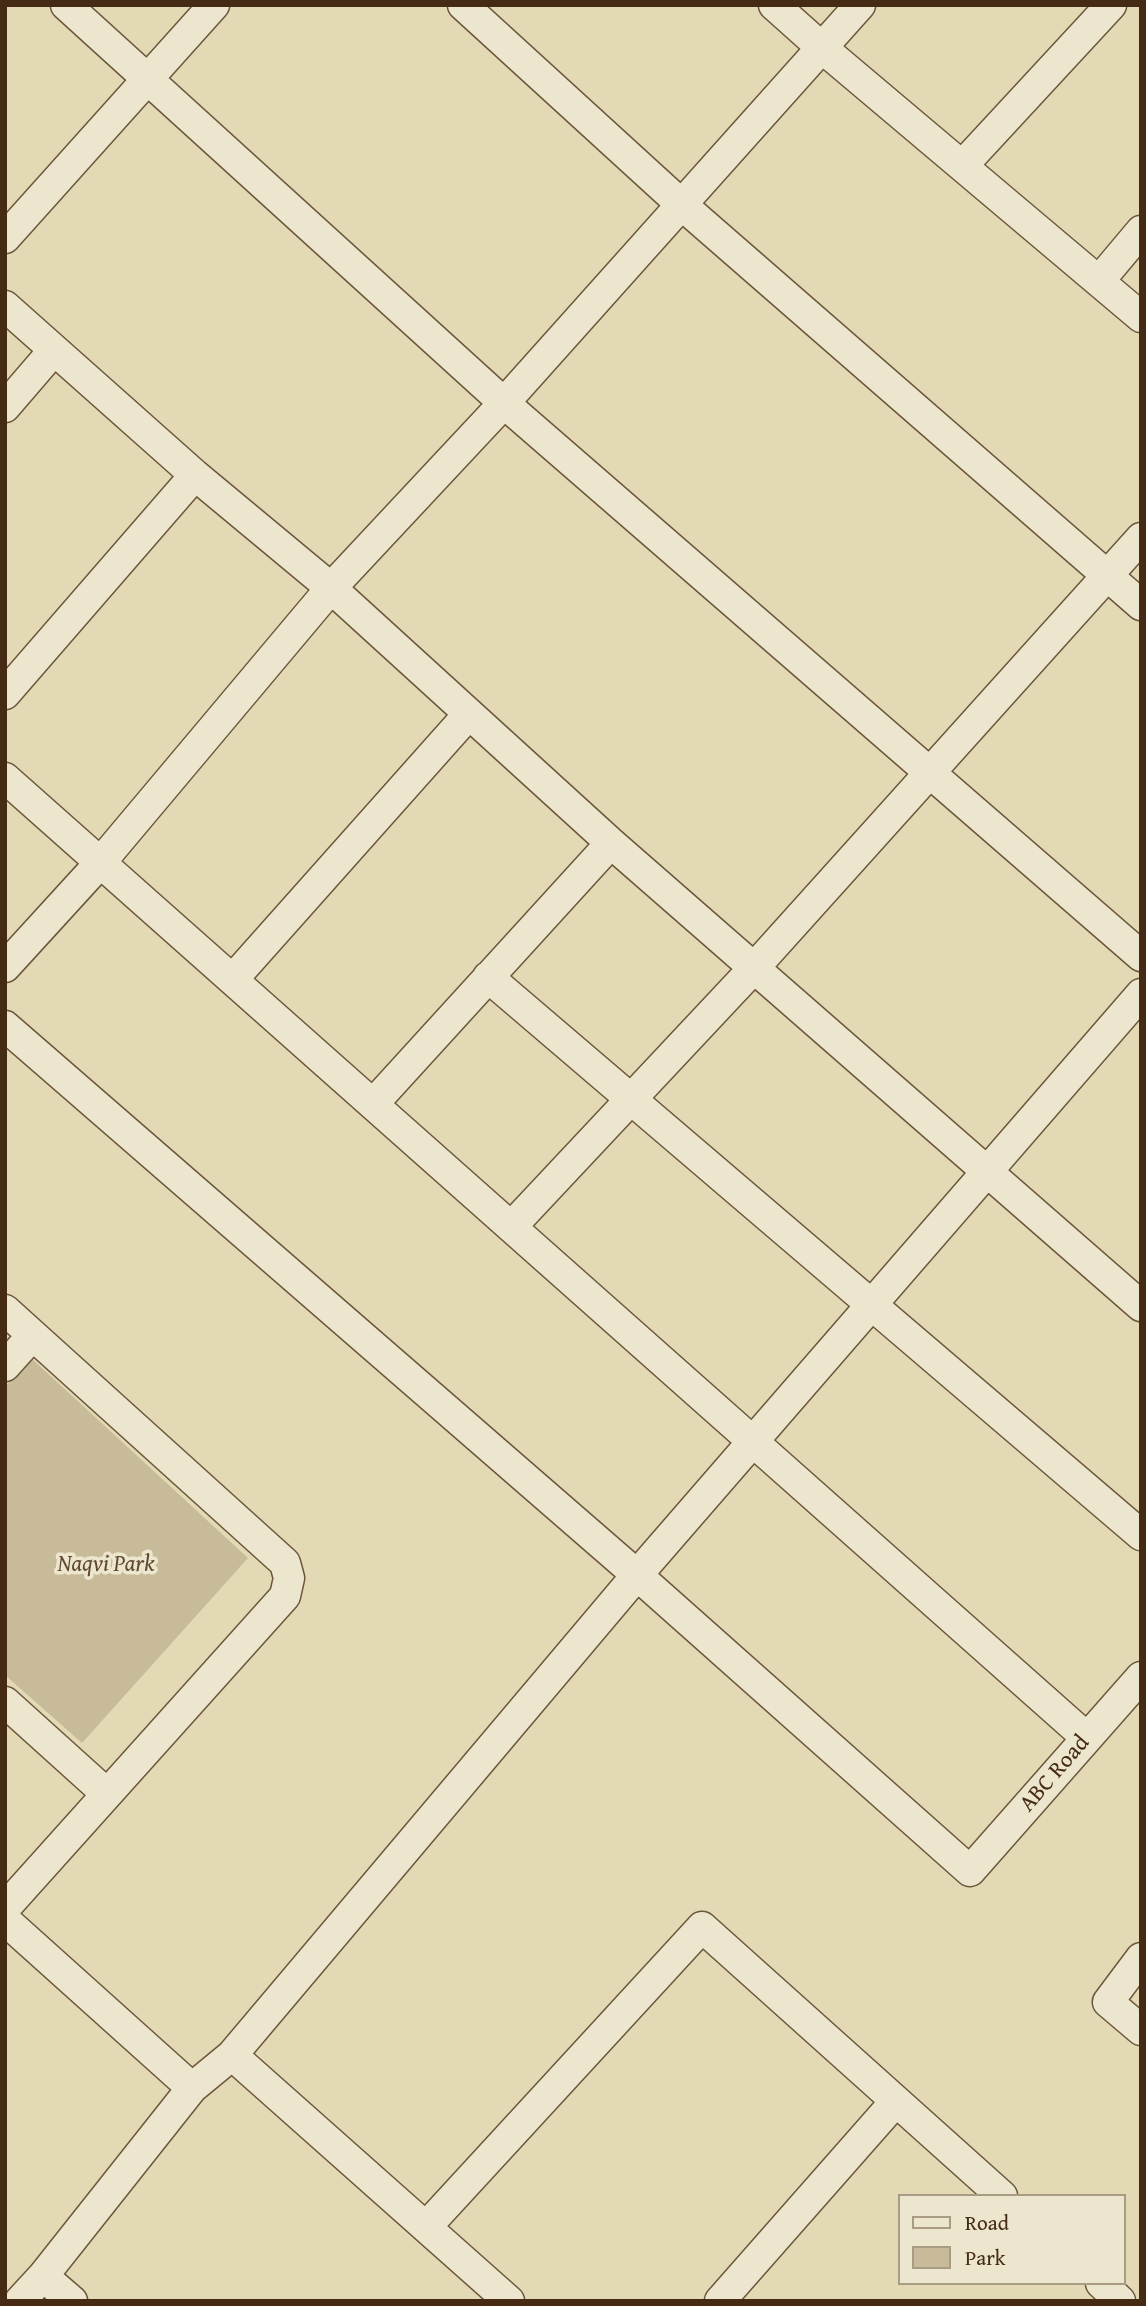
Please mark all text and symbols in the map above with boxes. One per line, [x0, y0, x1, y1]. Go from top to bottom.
park label: Naqvi Park [58, 1551, 154, 1579]
street label: ABC Road [1014, 1730, 1096, 1818]
legend [898, 2194, 1125, 2285]
text: Road [965, 2207, 1009, 2238]
text: Park [965, 2242, 1006, 2273]

